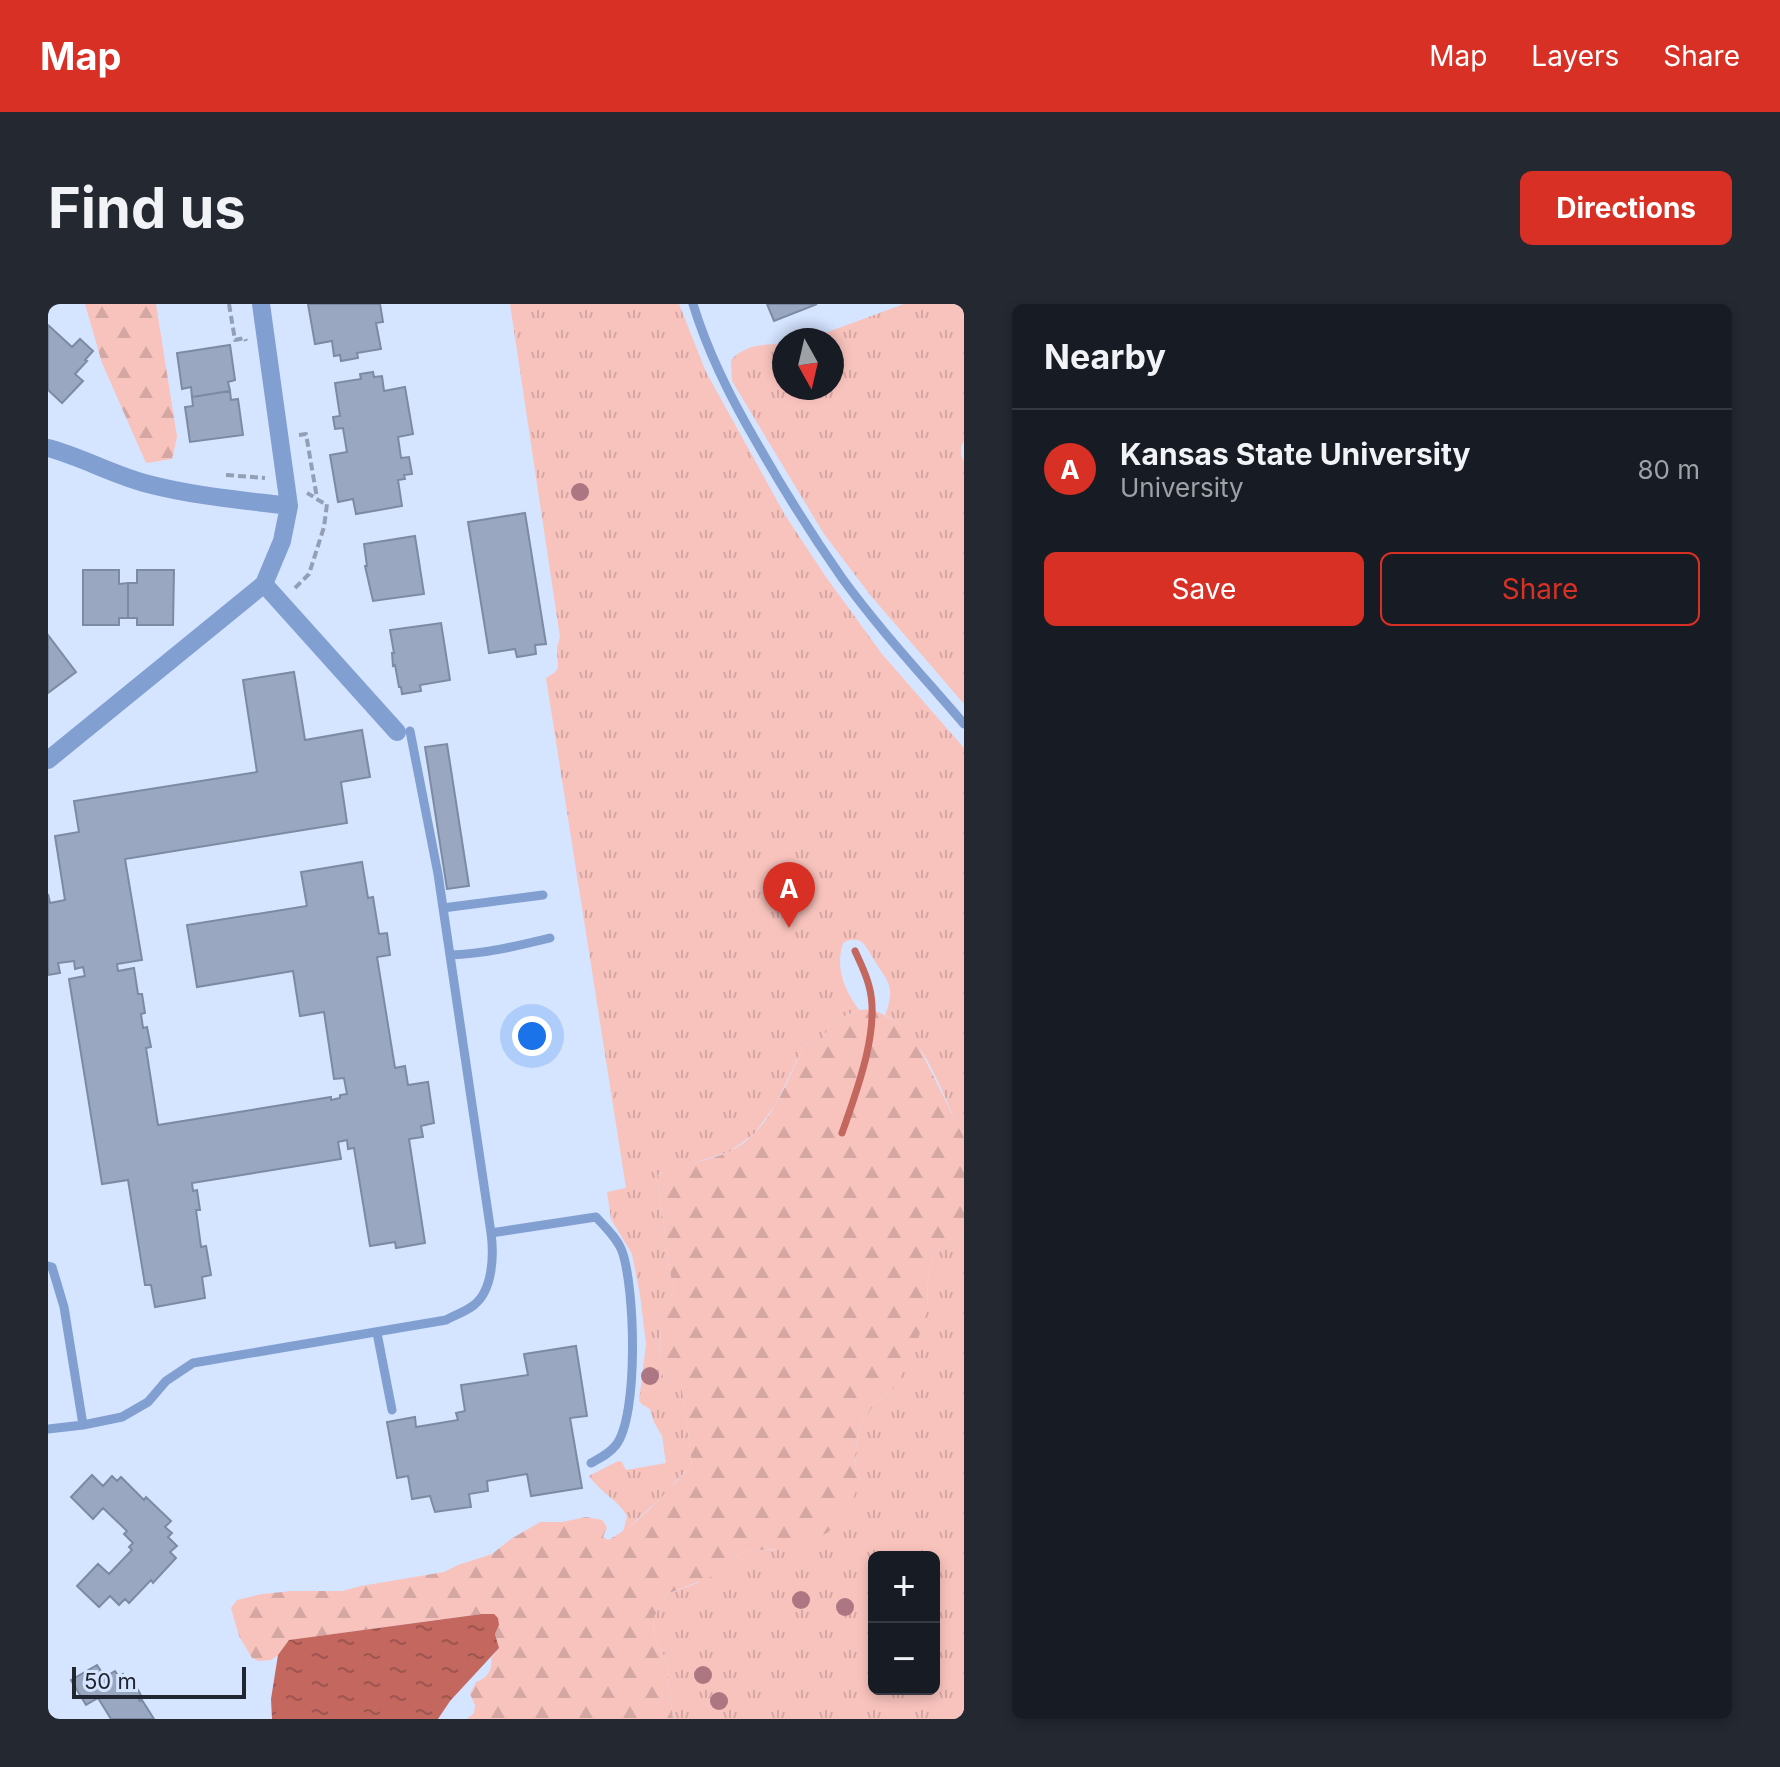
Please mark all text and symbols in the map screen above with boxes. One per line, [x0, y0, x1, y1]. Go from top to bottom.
text: Map [40, 33, 121, 79]
text: Map [1429, 39, 1487, 73]
text: Layers [1531, 39, 1619, 73]
text: Share [1663, 39, 1740, 73]
button: Directions [1520, 171, 1732, 245]
text: Find us [48, 174, 246, 242]
north arrow [772, 328, 844, 400]
text: Nearby [1044, 336, 1166, 377]
text: Kansas State University [1120, 436, 1471, 472]
text: A [1060, 454, 1080, 485]
text: 80 m [1637, 454, 1700, 485]
text: University [1120, 472, 1244, 503]
button: Save [1044, 552, 1364, 626]
button: Share [1380, 552, 1700, 626]
pin: A [763, 862, 815, 928]
your location [512, 1016, 552, 1056]
map controls [868, 1551, 940, 1695]
button: + [868, 1551, 940, 1623]
button: − [868, 1623, 940, 1695]
scale bar [72, 1663, 246, 1699]
text: 50 m [84, 1668, 137, 1694]

